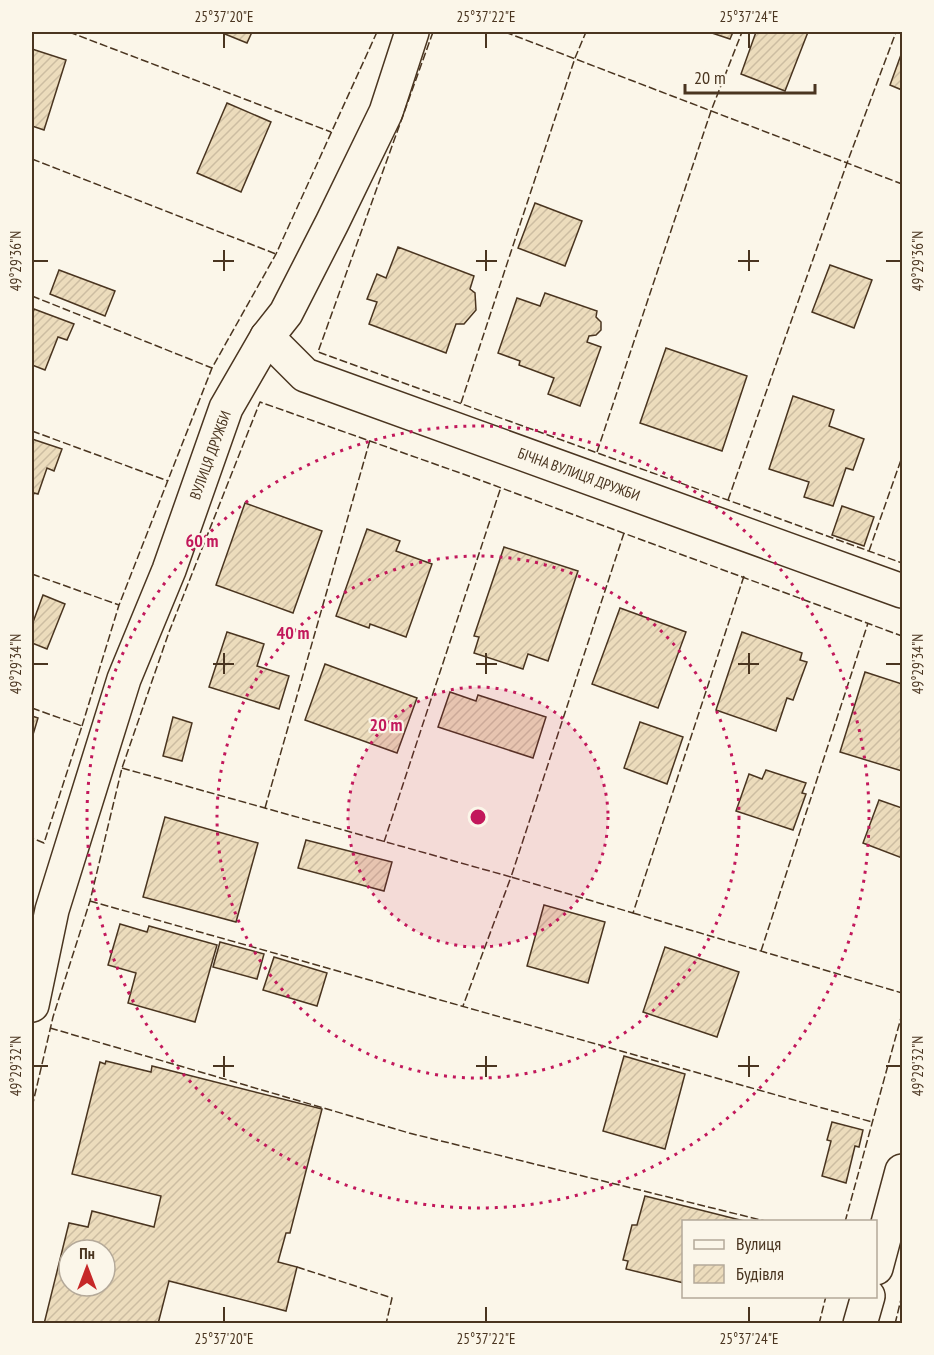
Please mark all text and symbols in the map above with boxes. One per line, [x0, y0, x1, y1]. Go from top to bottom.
text: 25°37'20"E [194, 7, 254, 26]
text: 25°37'22"E [456, 7, 516, 26]
text: 25°37'24"E [719, 7, 779, 26]
scale bar [685, 57, 816, 95]
text: 20 m [694, 66, 726, 89]
text: 49°29'36"N [6, 231, 25, 291]
text: 49°29'36"N [908, 231, 927, 291]
street label: ВУЛИЦЯ ДРУЖБИ [185, 408, 235, 502]
street label: БІЧНА ВУЛИЦЯ ДРУЖБИ [515, 443, 643, 505]
text: 60 m [186, 529, 218, 552]
text: 40 m [277, 621, 309, 644]
text: 49°29'34"N [6, 634, 25, 694]
text: 49°29'34"N [908, 634, 927, 694]
text: 20 m [370, 713, 402, 736]
centre of rings [468, 807, 488, 827]
text: 49°29'32"N [6, 1036, 25, 1096]
text: 49°29'32"N [908, 1036, 927, 1096]
legend [682, 1220, 877, 1298]
text: Вулиця [736, 1232, 781, 1255]
north arrow [57, 1238, 117, 1298]
text: Пн [79, 1243, 95, 1263]
text: Будівля [736, 1262, 784, 1285]
text: 25°37'20"E [194, 1329, 254, 1348]
text: 25°37'22"E [456, 1329, 516, 1348]
text: 25°37'24"E [719, 1329, 779, 1348]

